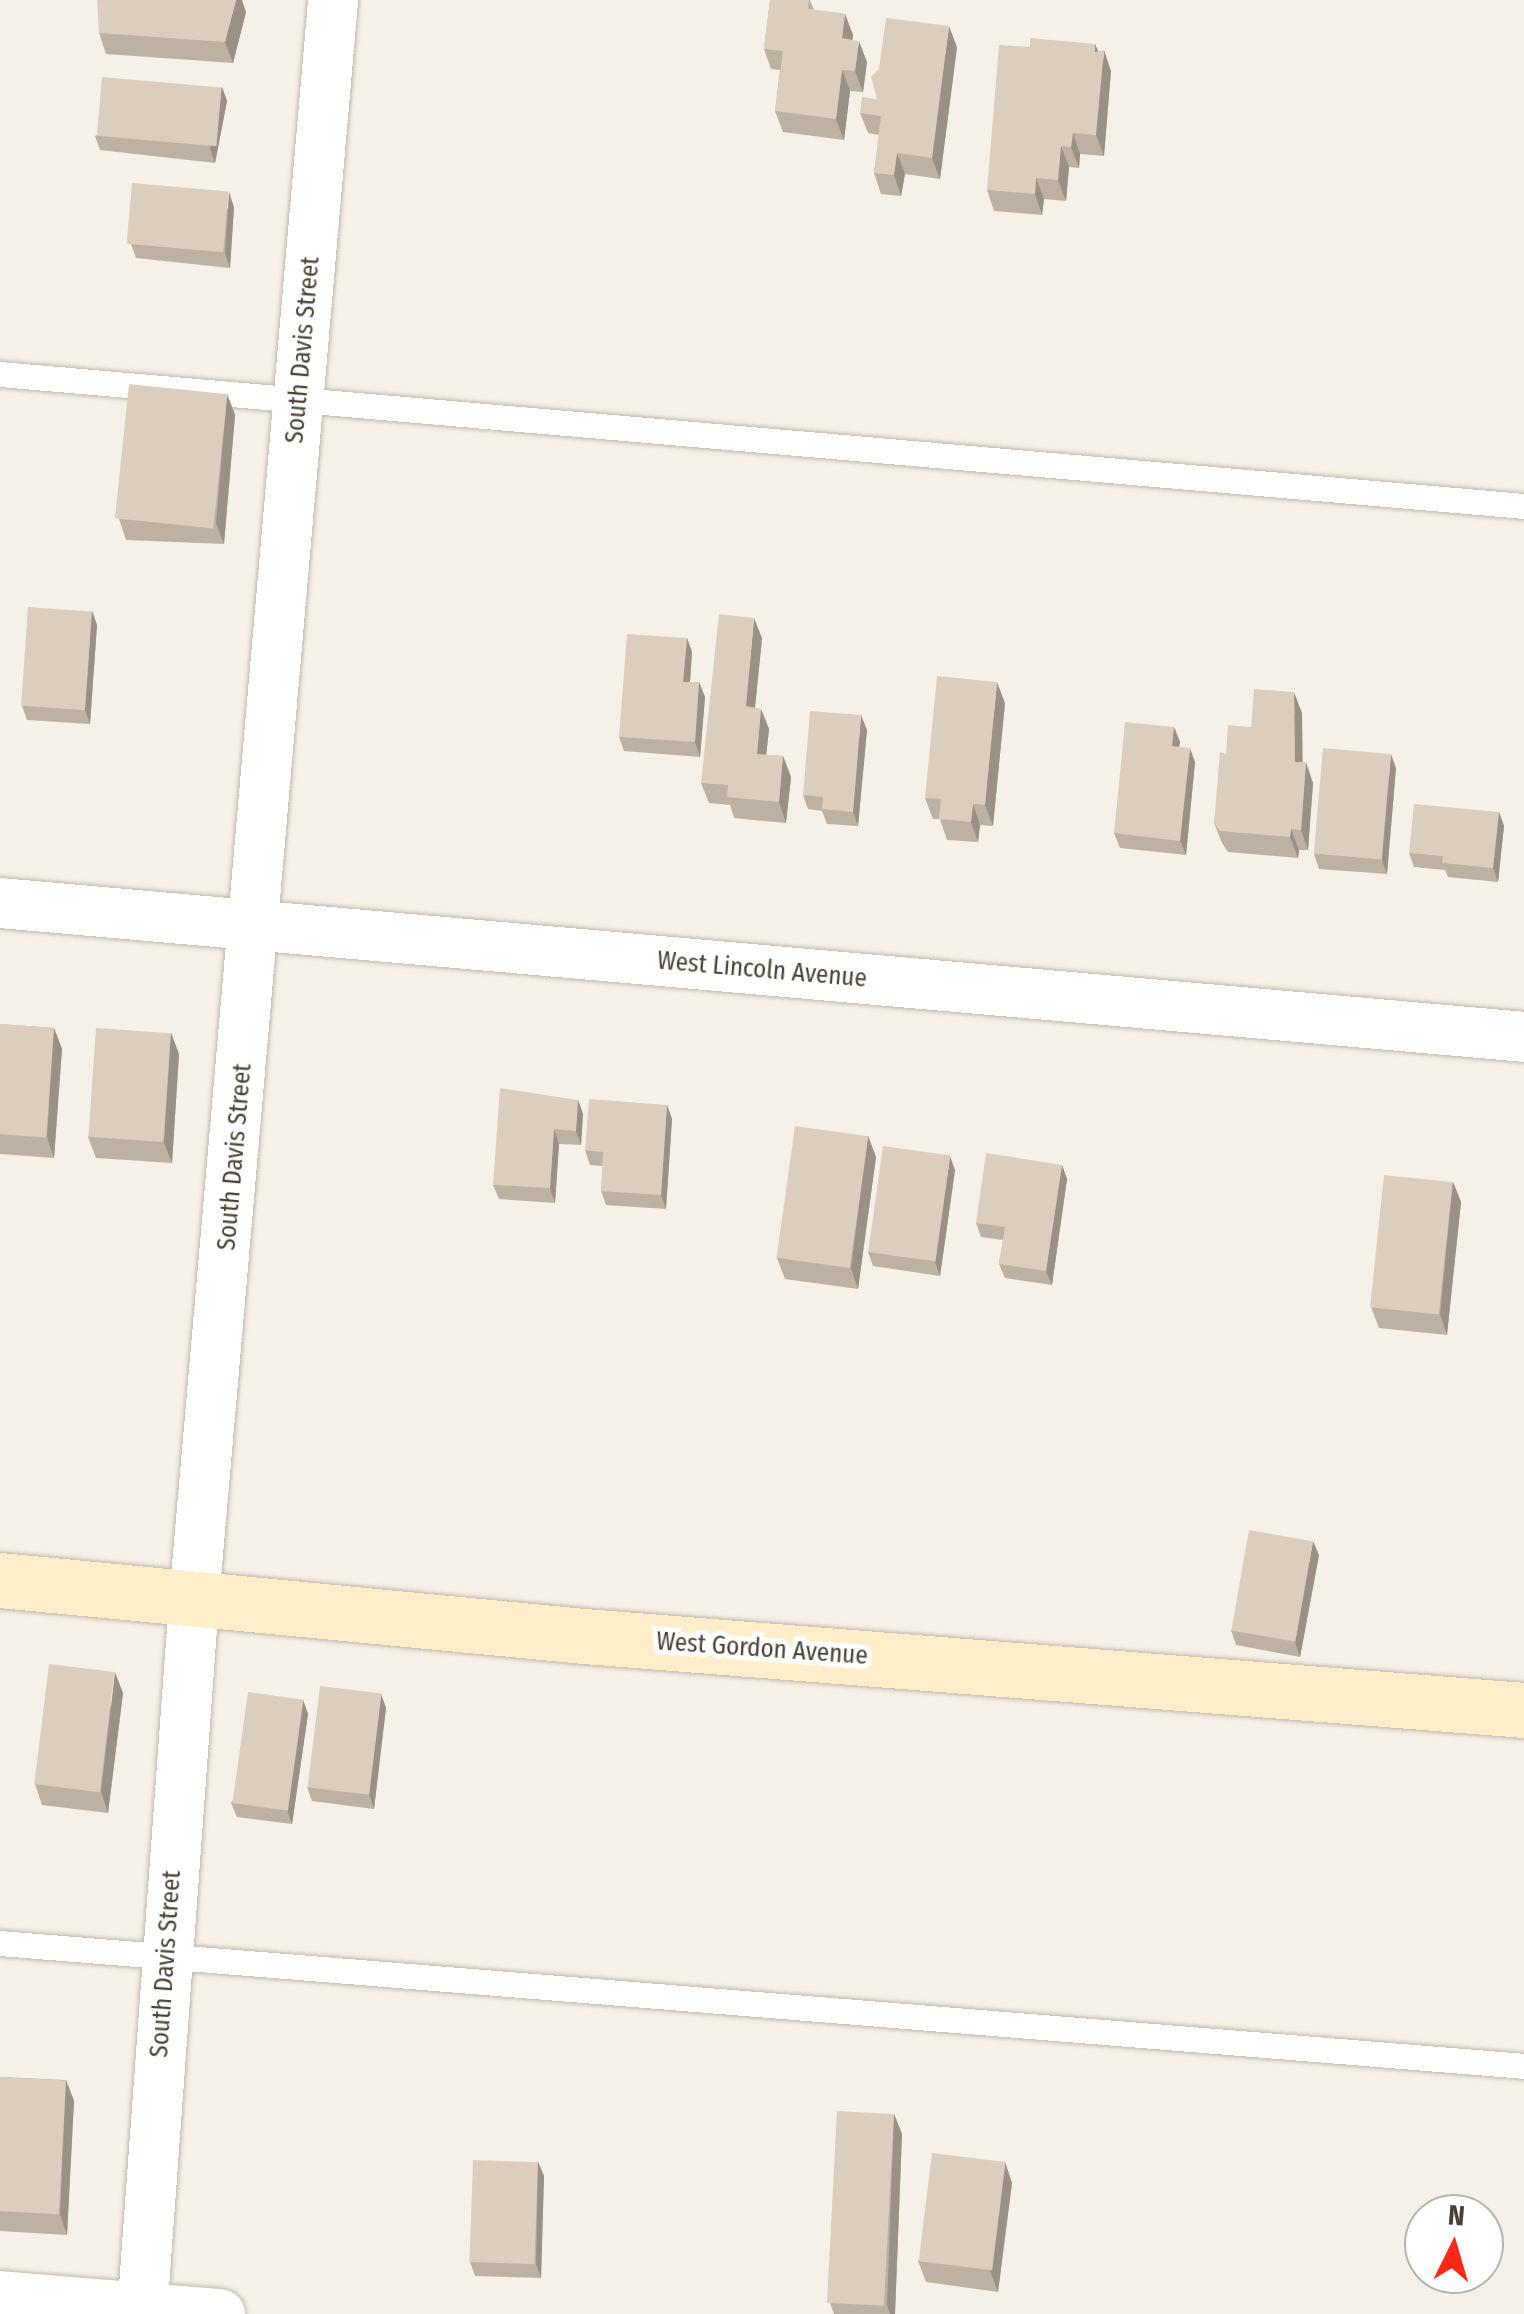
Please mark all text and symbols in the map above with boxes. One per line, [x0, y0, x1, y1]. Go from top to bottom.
street label: South Davis Street [280, 255, 326, 445]
street label: West Lincoln Avenue [656, 946, 868, 994]
street label: South Davis Street [212, 1062, 258, 1252]
street label: West Gordon Avenue [655, 1627, 869, 1671]
street label: South Davis Street [144, 1869, 188, 2059]
north arrow [1404, 2194, 1504, 2294]
text: N [1447, 2198, 1466, 2233]

